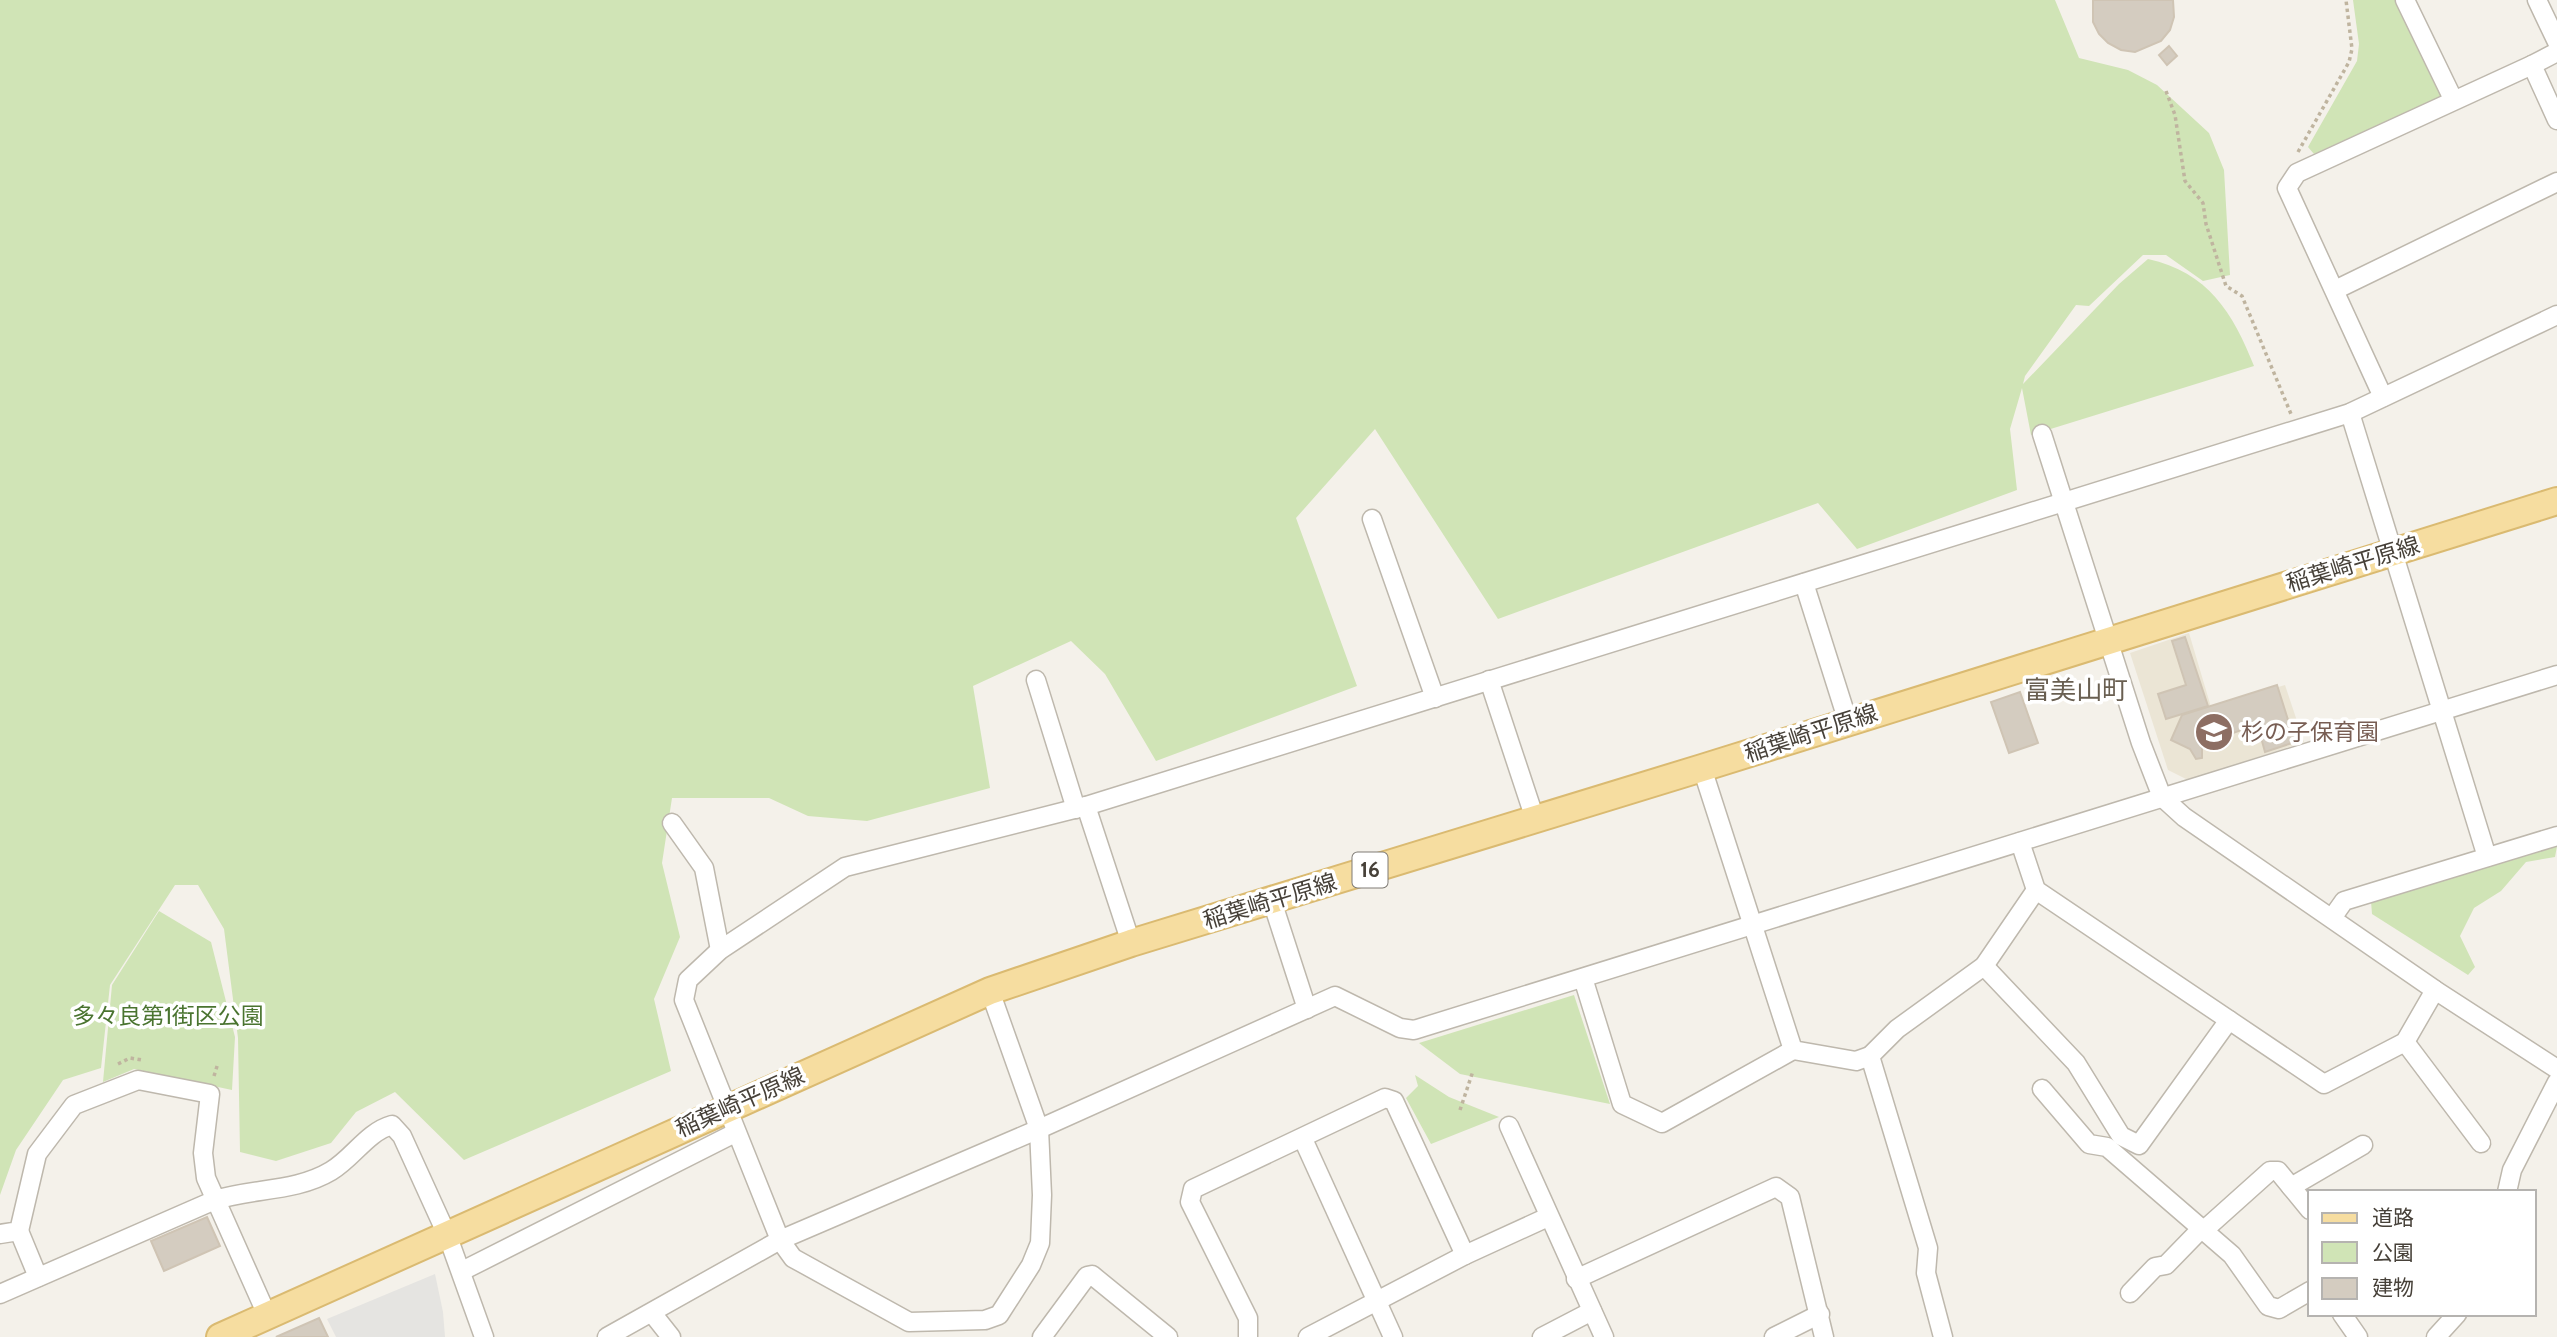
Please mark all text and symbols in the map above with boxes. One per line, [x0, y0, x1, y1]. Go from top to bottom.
street label: 稲葉崎平原線 [2283, 530, 2423, 598]
district label: 富美山町 [2024, 674, 2128, 706]
street label: 稲葉崎平原線 [1741, 698, 1881, 768]
school or university icon: 杉の子保育園 [2193, 711, 2235, 753]
place label: 杉の子保育園 [2241, 718, 2379, 746]
road number: 16 [1352, 852, 1388, 888]
street label: 稲葉崎平原線 [1200, 867, 1340, 935]
park label: 多々良第1街区公園 [72, 1002, 264, 1030]
street label: 稲葉崎平原線 [671, 1061, 809, 1143]
legend [2308, 1190, 2536, 1316]
text: 道路 [2372, 1205, 2414, 1230]
text: 公園 [2372, 1240, 2414, 1265]
text: 建物 [2372, 1275, 2414, 1300]

